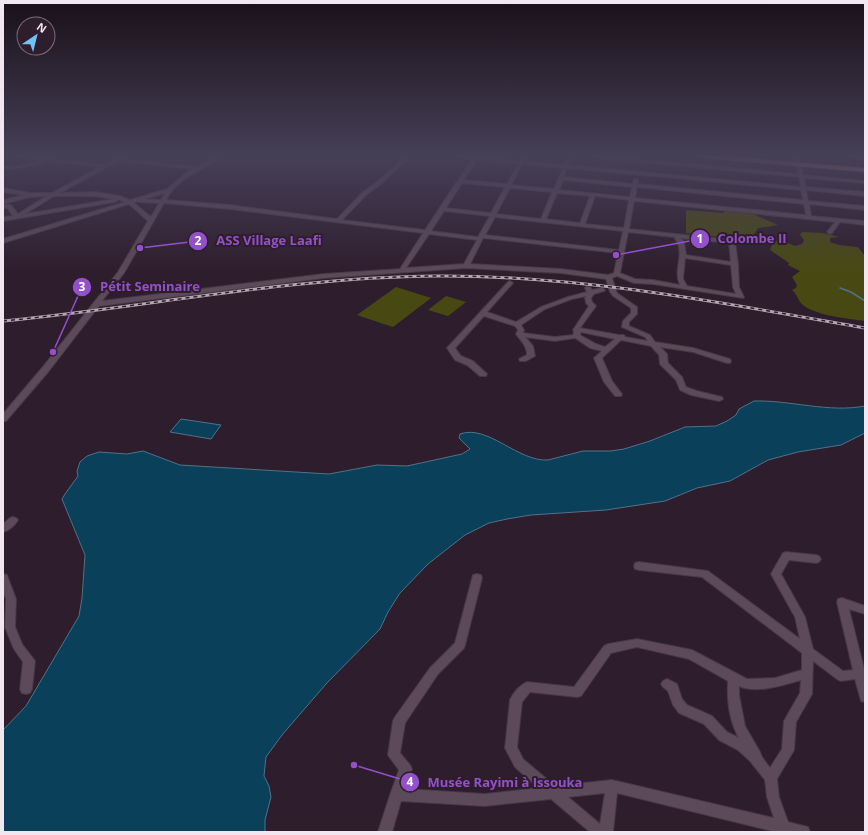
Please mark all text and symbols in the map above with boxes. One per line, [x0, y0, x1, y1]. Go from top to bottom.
north arrow [16, 16, 56, 56]
text: N [34, 19, 50, 36]
callout: Colombe II [690, 226, 795, 251]
callout: ASS Village Laafi [188, 228, 330, 253]
text: Colombe II [717, 229, 787, 247]
text: 1 [697, 230, 703, 247]
text: ASS Village Laafi [216, 231, 322, 249]
text: 2 [195, 232, 202, 249]
callout: Pétit Seminaire [72, 274, 208, 299]
text: Pétit Seminaire [100, 277, 200, 295]
text: 3 [79, 278, 86, 295]
callout: Musée Rayimi à Issouka [400, 770, 591, 795]
text: 4 [407, 773, 414, 790]
text: Musée Rayimi à Issouka [428, 773, 582, 791]

